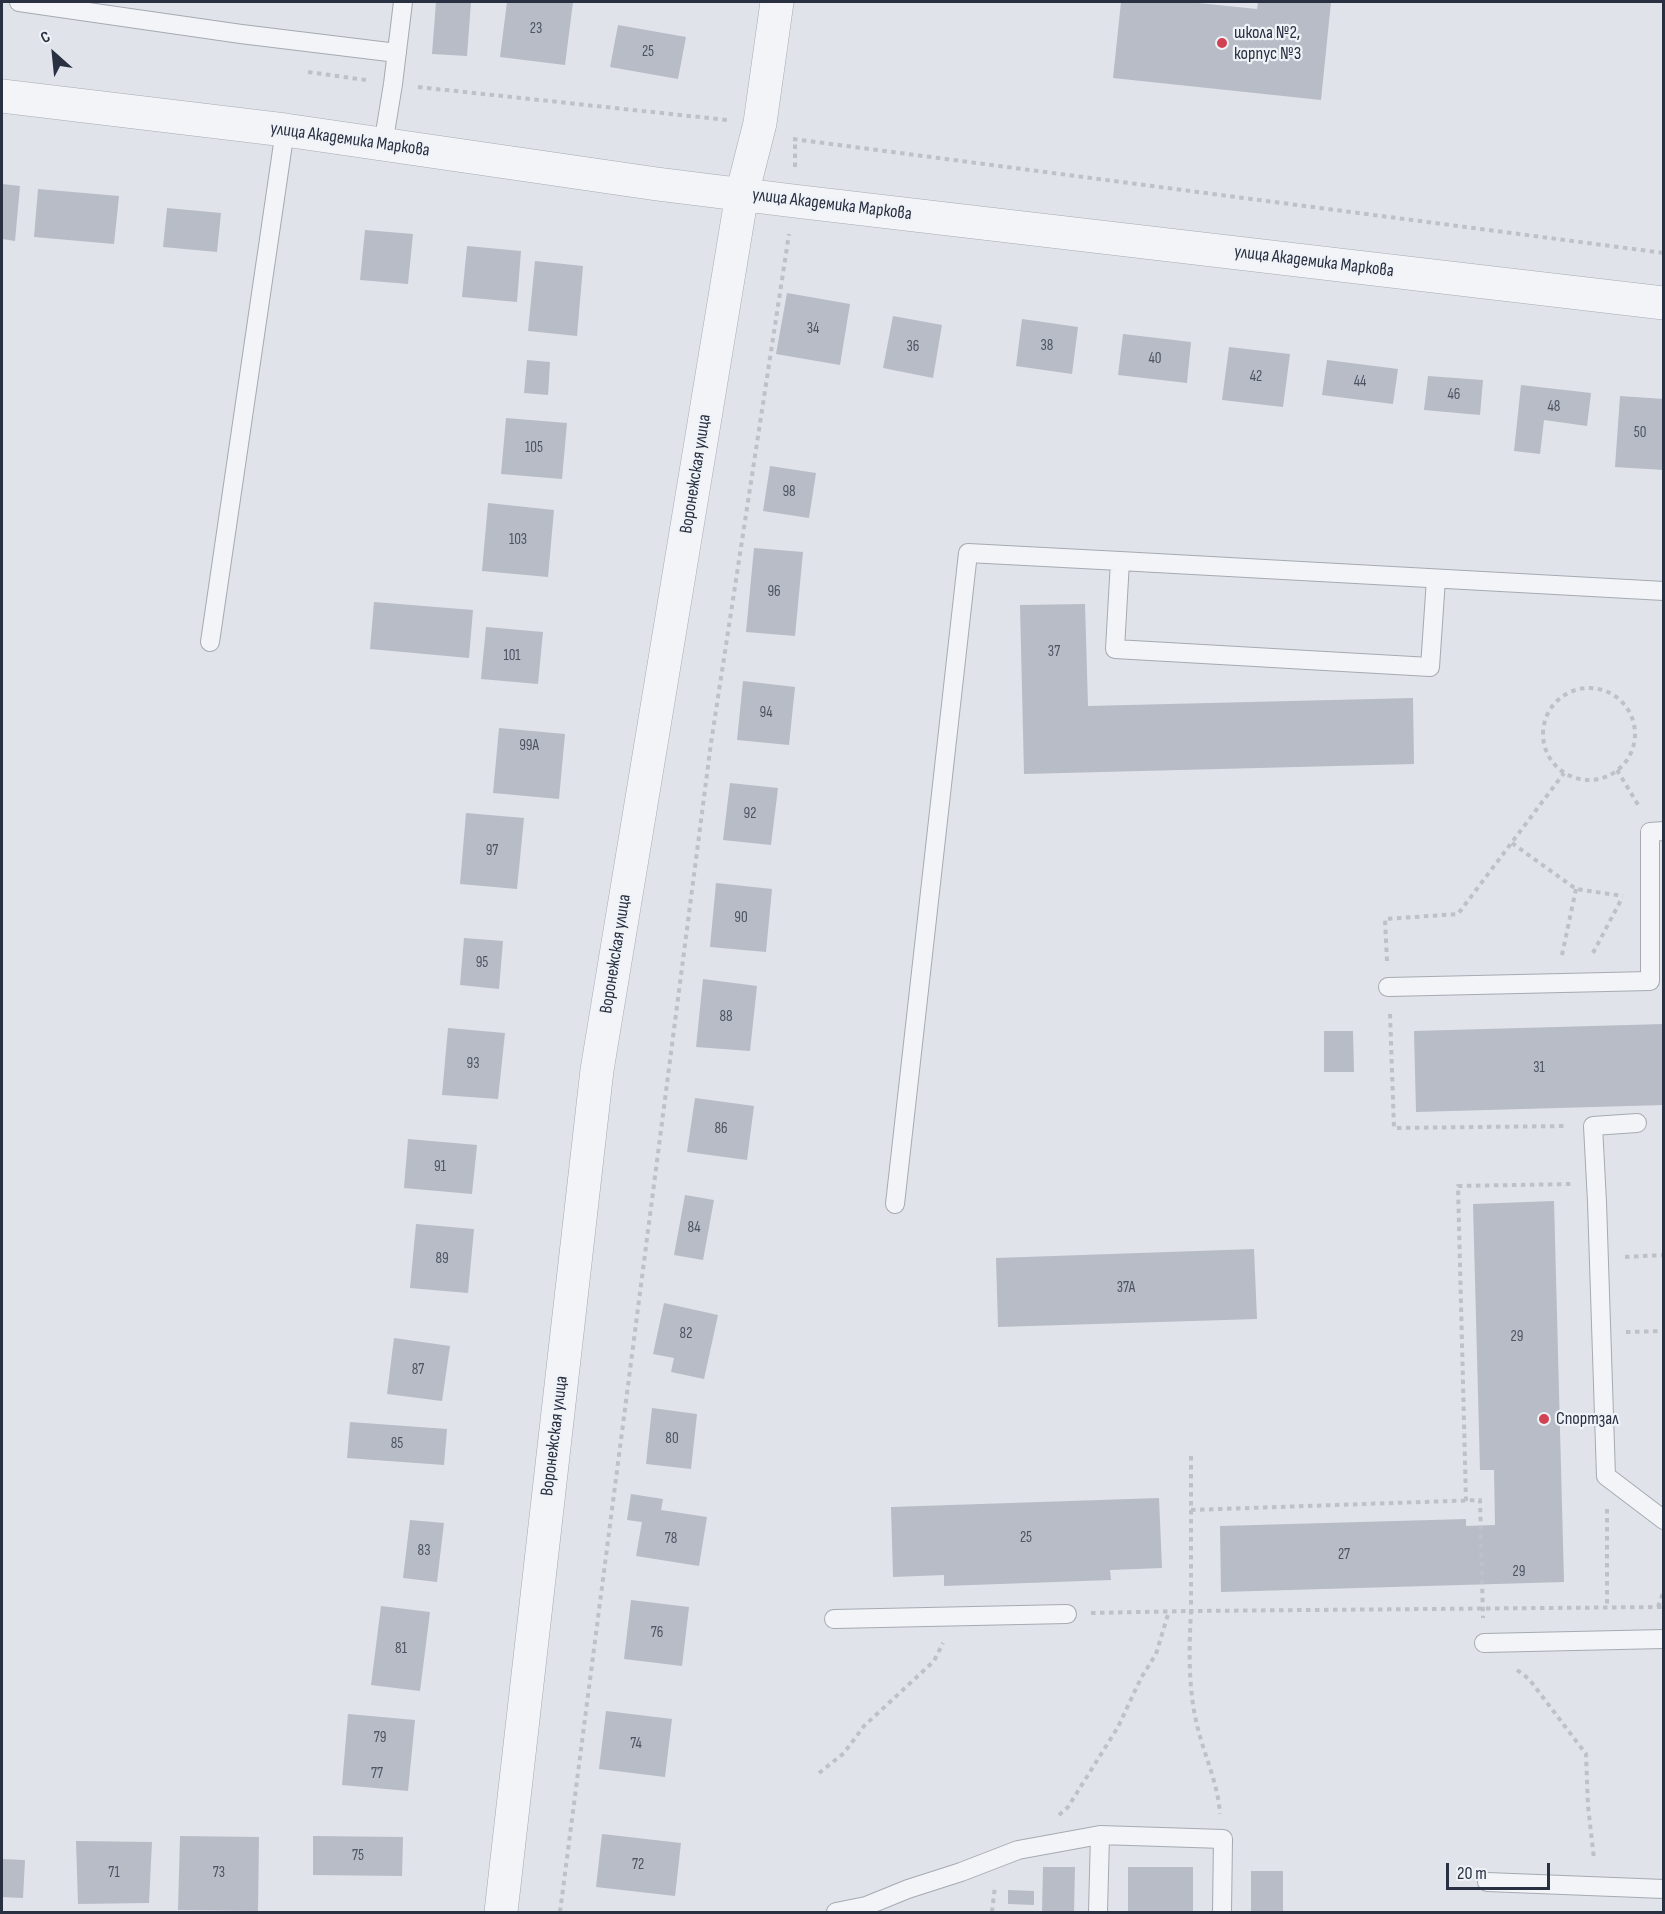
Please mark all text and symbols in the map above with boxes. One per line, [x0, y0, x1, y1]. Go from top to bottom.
house number: 23 [530, 20, 542, 38]
place label: школа №2, корпус №3 [1234, 22, 1301, 64]
north arrow [24, 24, 84, 84]
text: С [38, 27, 54, 48]
marker: школа №2, корпус №3 [1215, 36, 1229, 50]
house number: 25 [642, 43, 654, 61]
street label: улица Академика Маркова [269, 118, 431, 162]
street label: улица Академика Маркова [751, 184, 913, 226]
street label: улица Академика Маркова [1233, 241, 1395, 283]
house number: 34 [807, 320, 819, 338]
house number: 38 [1041, 337, 1053, 355]
house number: 36 [907, 338, 919, 356]
house number: 40 [1149, 350, 1161, 368]
house number: 42 [1250, 368, 1262, 386]
house number: 44 [1354, 373, 1366, 391]
house number: 46 [1448, 386, 1460, 404]
house number: 48 [1548, 398, 1560, 416]
street label: Воронежская улица [676, 413, 716, 535]
house number: 50 [1634, 424, 1646, 442]
house number: 105 [525, 439, 543, 457]
house number: 98 [782, 483, 796, 501]
house number: 103 [509, 531, 527, 549]
house number: 96 [767, 583, 781, 601]
house number: 37 [1048, 643, 1060, 661]
house number: 101 [503, 647, 521, 665]
house number: 94 [760, 704, 772, 722]
house number: 99А [519, 737, 539, 755]
house number: 92 [744, 805, 756, 823]
house number: 97 [486, 842, 498, 860]
street label: Воронежская улица [596, 893, 636, 1015]
house number: 90 [734, 909, 748, 927]
house number: 95 [476, 954, 488, 972]
house number: 88 [719, 1008, 733, 1026]
house number: 93 [467, 1055, 479, 1073]
house number: 31 [1533, 1059, 1545, 1077]
house number: 86 [714, 1120, 728, 1138]
house number: 91 [434, 1158, 446, 1176]
house number: 84 [687, 1219, 701, 1237]
house number: 89 [435, 1250, 449, 1268]
house number: 37А [1117, 1279, 1135, 1297]
house number: 82 [680, 1325, 692, 1343]
house number: 29 [1511, 1328, 1523, 1346]
house number: 87 [412, 1361, 424, 1379]
street label: Воронежская улица [537, 1375, 573, 1497]
place label: Спортзал [1556, 1408, 1619, 1430]
marker: Спортзал [1537, 1412, 1551, 1426]
house number: 80 [665, 1430, 679, 1448]
house number: 85 [391, 1435, 403, 1453]
house number: 25 [1020, 1529, 1032, 1547]
house number: 78 [665, 1530, 677, 1548]
house number: 83 [418, 1542, 430, 1560]
house number: 27 [1338, 1546, 1350, 1564]
house number: 29 [1513, 1563, 1525, 1581]
house number: 76 [651, 1624, 663, 1642]
house number: 81 [395, 1640, 407, 1658]
house number: 79 [374, 1729, 386, 1747]
house number: 74 [630, 1735, 642, 1753]
house number: 77 [371, 1765, 383, 1783]
house number: 75 [352, 1847, 364, 1865]
scale bar [1449, 1851, 1552, 1889]
house number: 72 [632, 1856, 644, 1874]
text: 20 m [1457, 1863, 1487, 1884]
house number: 71 [108, 1864, 120, 1882]
house number: 73 [213, 1864, 225, 1882]

